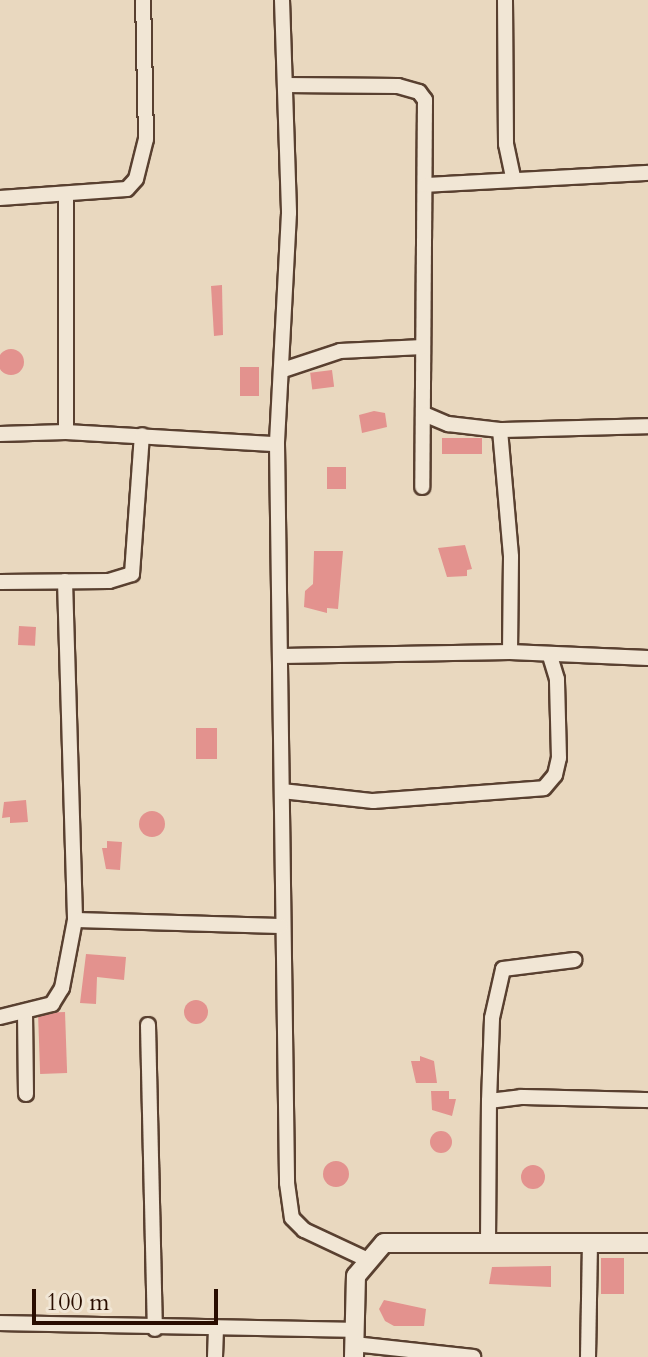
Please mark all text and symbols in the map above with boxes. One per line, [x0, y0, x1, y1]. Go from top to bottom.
scale bar [36, 1273, 222, 1323]
text: 100 m [46, 1286, 110, 1319]

